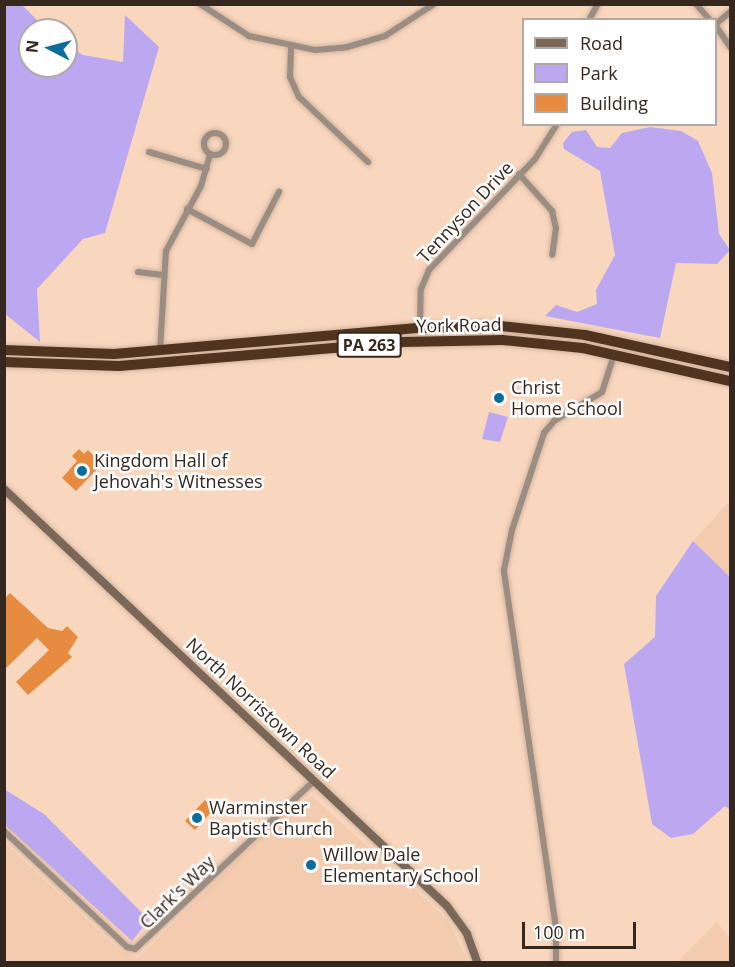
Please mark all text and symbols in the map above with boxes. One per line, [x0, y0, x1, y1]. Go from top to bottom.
north arrow [18, 18, 78, 78]
legend [522, 18, 717, 126]
text: Road [580, 31, 623, 55]
text: N [20, 39, 44, 54]
text: Park [580, 61, 618, 85]
text: Building [580, 91, 648, 115]
street label: Tennyson Drive [413, 157, 517, 267]
street label: York Road [416, 313, 502, 337]
road number: PA 263 [336, 332, 402, 358]
place label: Christ Home School [511, 377, 622, 420]
marker: Christ Home School [492, 391, 506, 405]
place label: Kingdom Hall of Jehovah's Witnesses [94, 450, 263, 492]
marker: Kingdom Hall of Jehovah's Witnesses [75, 464, 89, 478]
street label: North Norristown Road [182, 633, 340, 783]
place label: Warminster Baptist Church [209, 797, 333, 840]
marker: Warminster Baptist Church [190, 811, 204, 825]
place label: Willow Dale Elementary School [323, 844, 479, 886]
street label: Clark's Way [135, 851, 219, 933]
marker: Willow Dale Elementary School [304, 858, 318, 872]
scale bar [525, 910, 639, 948]
text: 100 m [533, 920, 585, 944]

